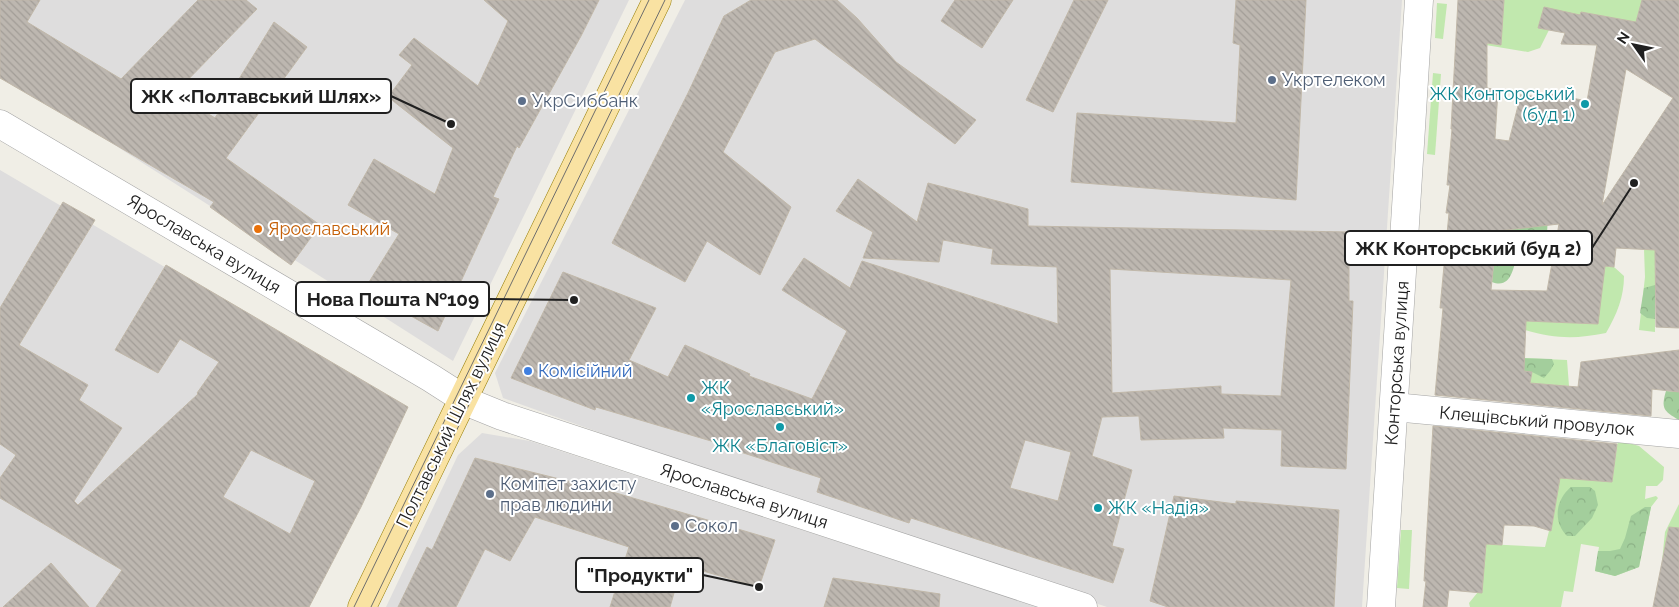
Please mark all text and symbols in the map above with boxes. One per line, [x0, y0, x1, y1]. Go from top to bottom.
north arrow [1609, 20, 1659, 70]
text: N [1613, 29, 1633, 47]
place label: Укртелеком [1282, 69, 1386, 90]
marker: Укртелеком [1266, 74, 1278, 86]
callout: ЖК «Полтавський Шлях» [131, 79, 391, 113]
place label: ЖК Конторський (буд 1) [1430, 83, 1575, 125]
text: ЖК «Полтавський Шлях» [141, 85, 381, 107]
place label: УкрСиббанк [532, 90, 638, 111]
marker: УкрСиббанк [516, 95, 528, 107]
marker: ЖК Конторський (буд 1) [1579, 98, 1591, 110]
street label: Ярославська вулиця [124, 189, 285, 298]
place label: Ярославський [268, 218, 390, 239]
marker: Ярославський [252, 223, 264, 235]
callout: ЖК Конторський (буд 2) [1345, 231, 1592, 265]
text: ЖК Конторський (буд 2) [1355, 237, 1581, 259]
street label: Конторська вулиця [1380, 280, 1413, 446]
callout: Нова Пошта №109 [296, 282, 489, 316]
text: Нова Пошта №109 [307, 288, 479, 310]
street label: Полтавський Шлях вулиця [392, 319, 510, 531]
place label: Комісійний [538, 360, 632, 381]
marker: Комісійний [522, 365, 534, 377]
place label: ЖК «Ярославський» [701, 377, 844, 419]
marker: ЖК «Ярославський» [685, 392, 697, 404]
street label: Клещівський провулок [1438, 401, 1636, 440]
marker: ЖК «Благовіст» [774, 421, 786, 433]
place label: ЖК «Благовіст» [712, 435, 848, 456]
street label: Ярославська вулиця [658, 458, 831, 533]
place label: Комітет захисту прав людини [500, 473, 637, 515]
marker: Комітет захисту прав людини [484, 488, 496, 500]
place label: ЖК «Надія» [1108, 497, 1209, 518]
marker: ЖК «Надія» [1092, 502, 1104, 514]
place label: Сокол [685, 515, 738, 536]
marker: Сокол [669, 520, 681, 532]
callout: "Продукти" [576, 558, 703, 592]
text: "Продукти" [587, 564, 693, 586]

